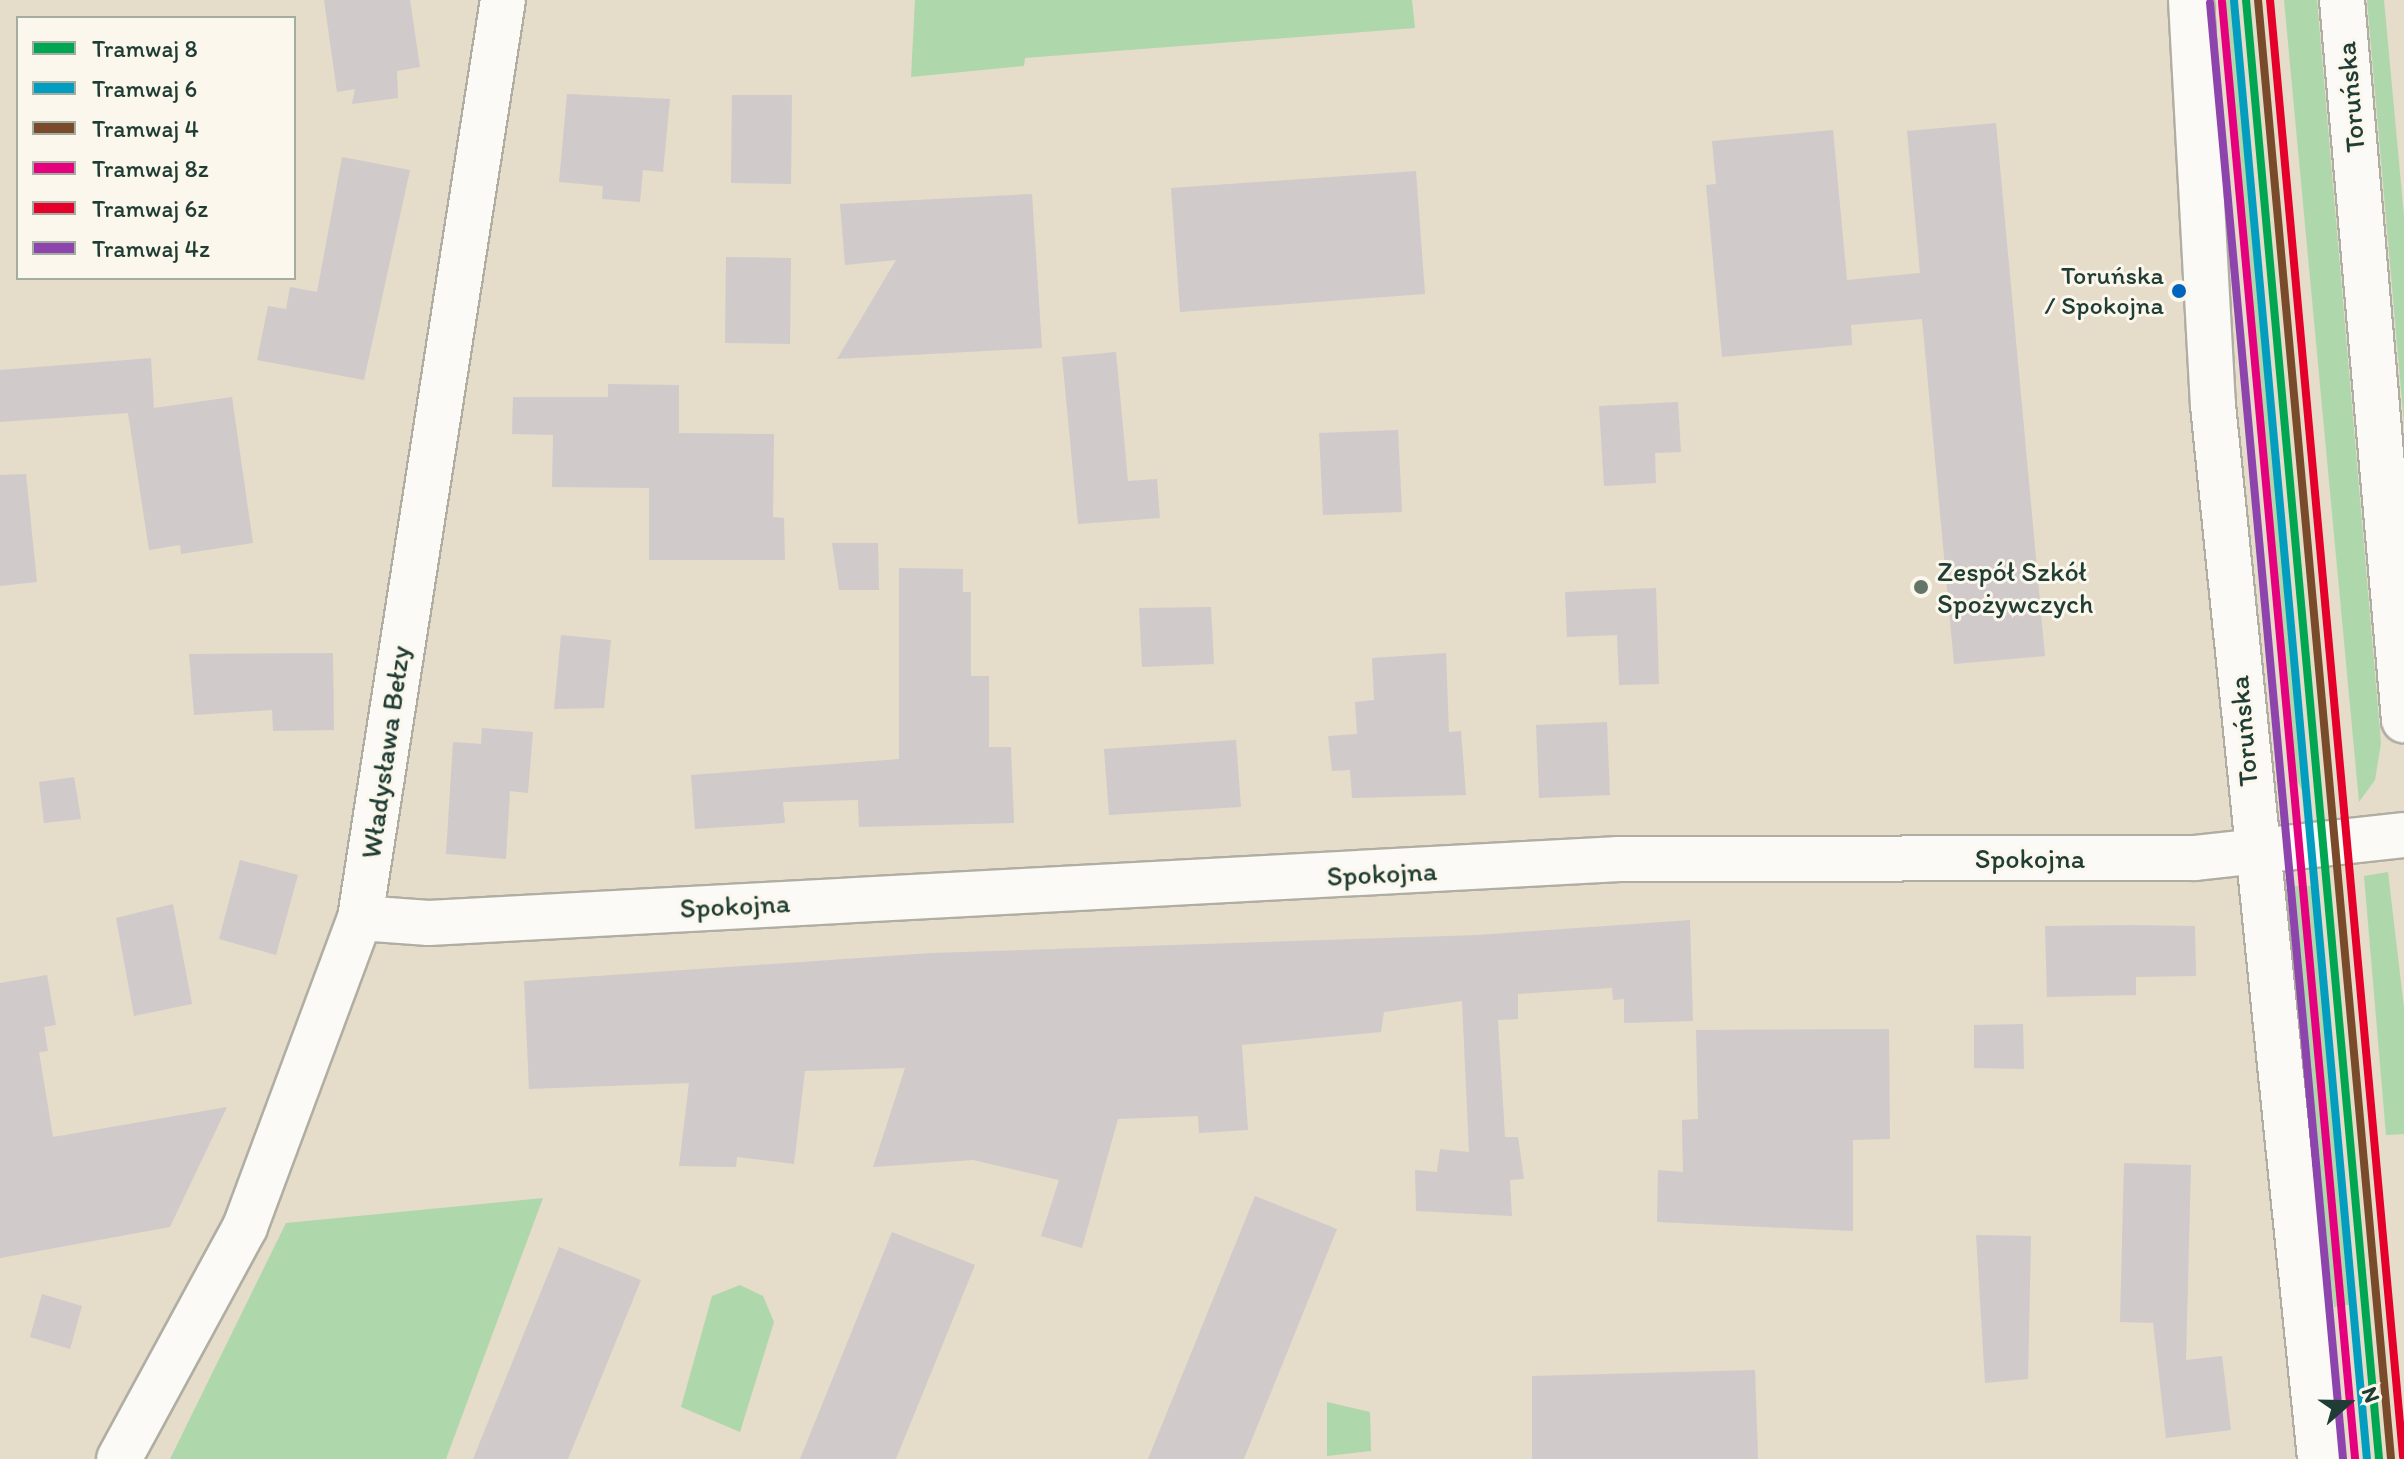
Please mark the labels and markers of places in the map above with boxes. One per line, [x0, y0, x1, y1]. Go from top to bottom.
place label: Toruńska / Spokojna [2044, 260, 2164, 322]
marker: Toruńska / Spokojna [2171, 283, 2187, 299]
place label: Zespół Szkół Spożywczych [1937, 554, 2093, 620]
marker: Zespół Szkół Spożywczych [1912, 578, 1930, 596]

